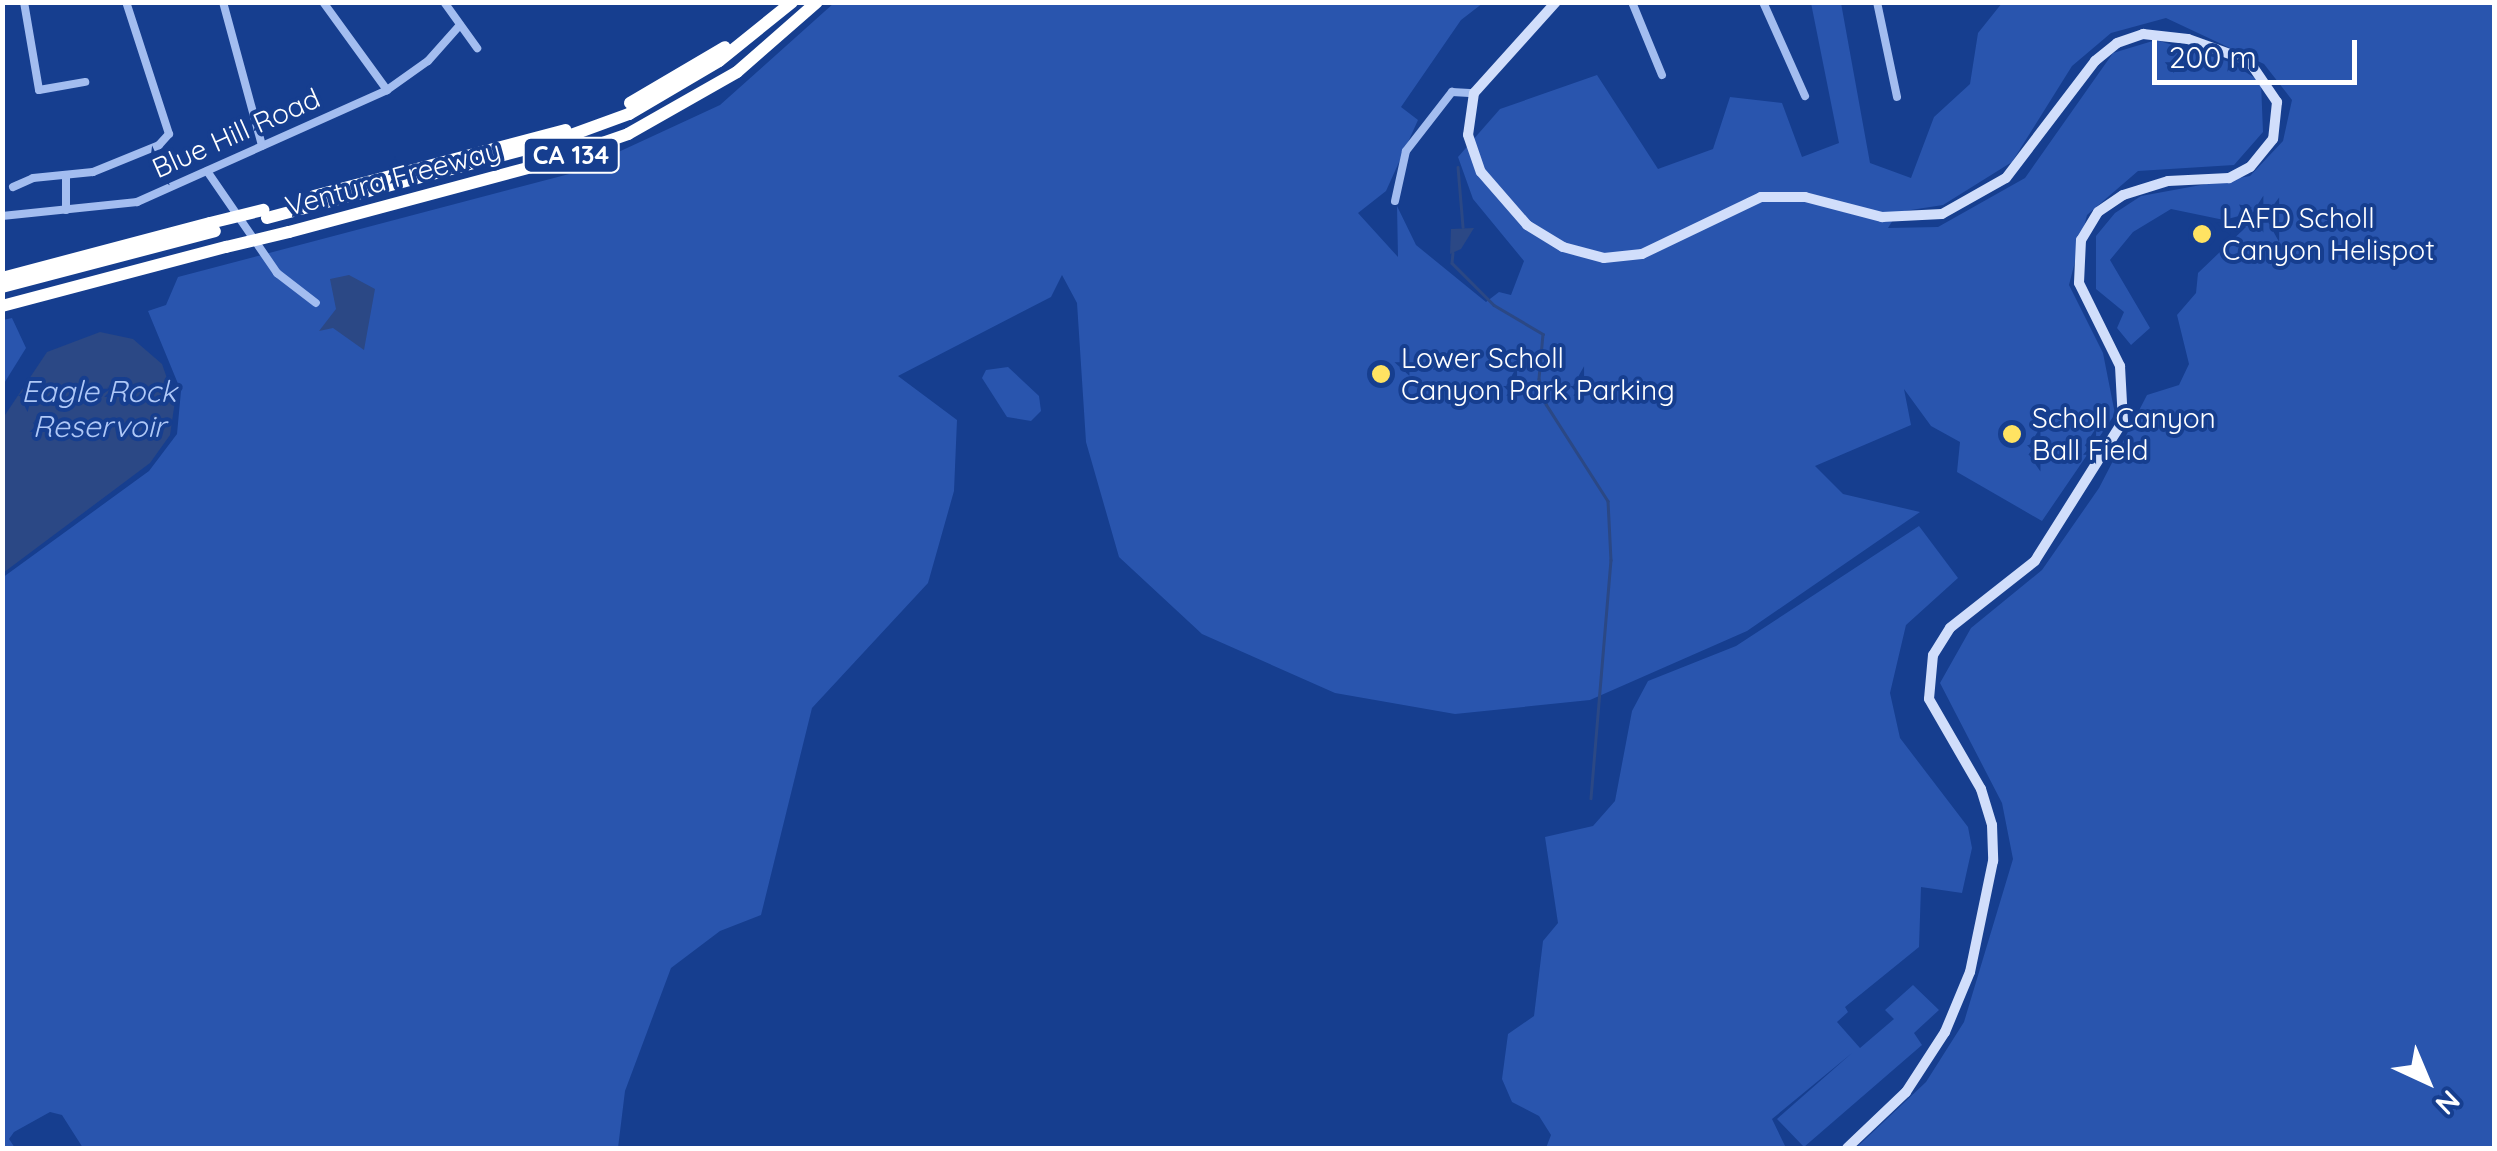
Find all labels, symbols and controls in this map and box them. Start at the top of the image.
scale bar [2157,20,2362,82]
text: 200 m [2169,38,2257,76]
street label: Blue Hill Road [147,81,325,185]
street label: Ventura Freeway [281,133,505,223]
road number: CA 134 [521,135,621,175]
place label: LAFD Scholl Canyon Helispot [2222,201,2435,267]
marker: LAFD Scholl Canyon Helispot [2191,223,2213,245]
place label: Lower Scholl Canyon Park Parking [1401,341,1675,407]
marker: Lower Scholl Canyon Park Parking [1370,363,1392,385]
water label: Eagle Rock Reservoir [21,373,177,444]
place label: Scholl Canyon Ball Field [2032,401,2216,467]
marker: Scholl Canyon Ball Field [2001,423,2023,445]
north arrow [2377,1031,2477,1131]
text: N [2429,1083,2468,1123]

